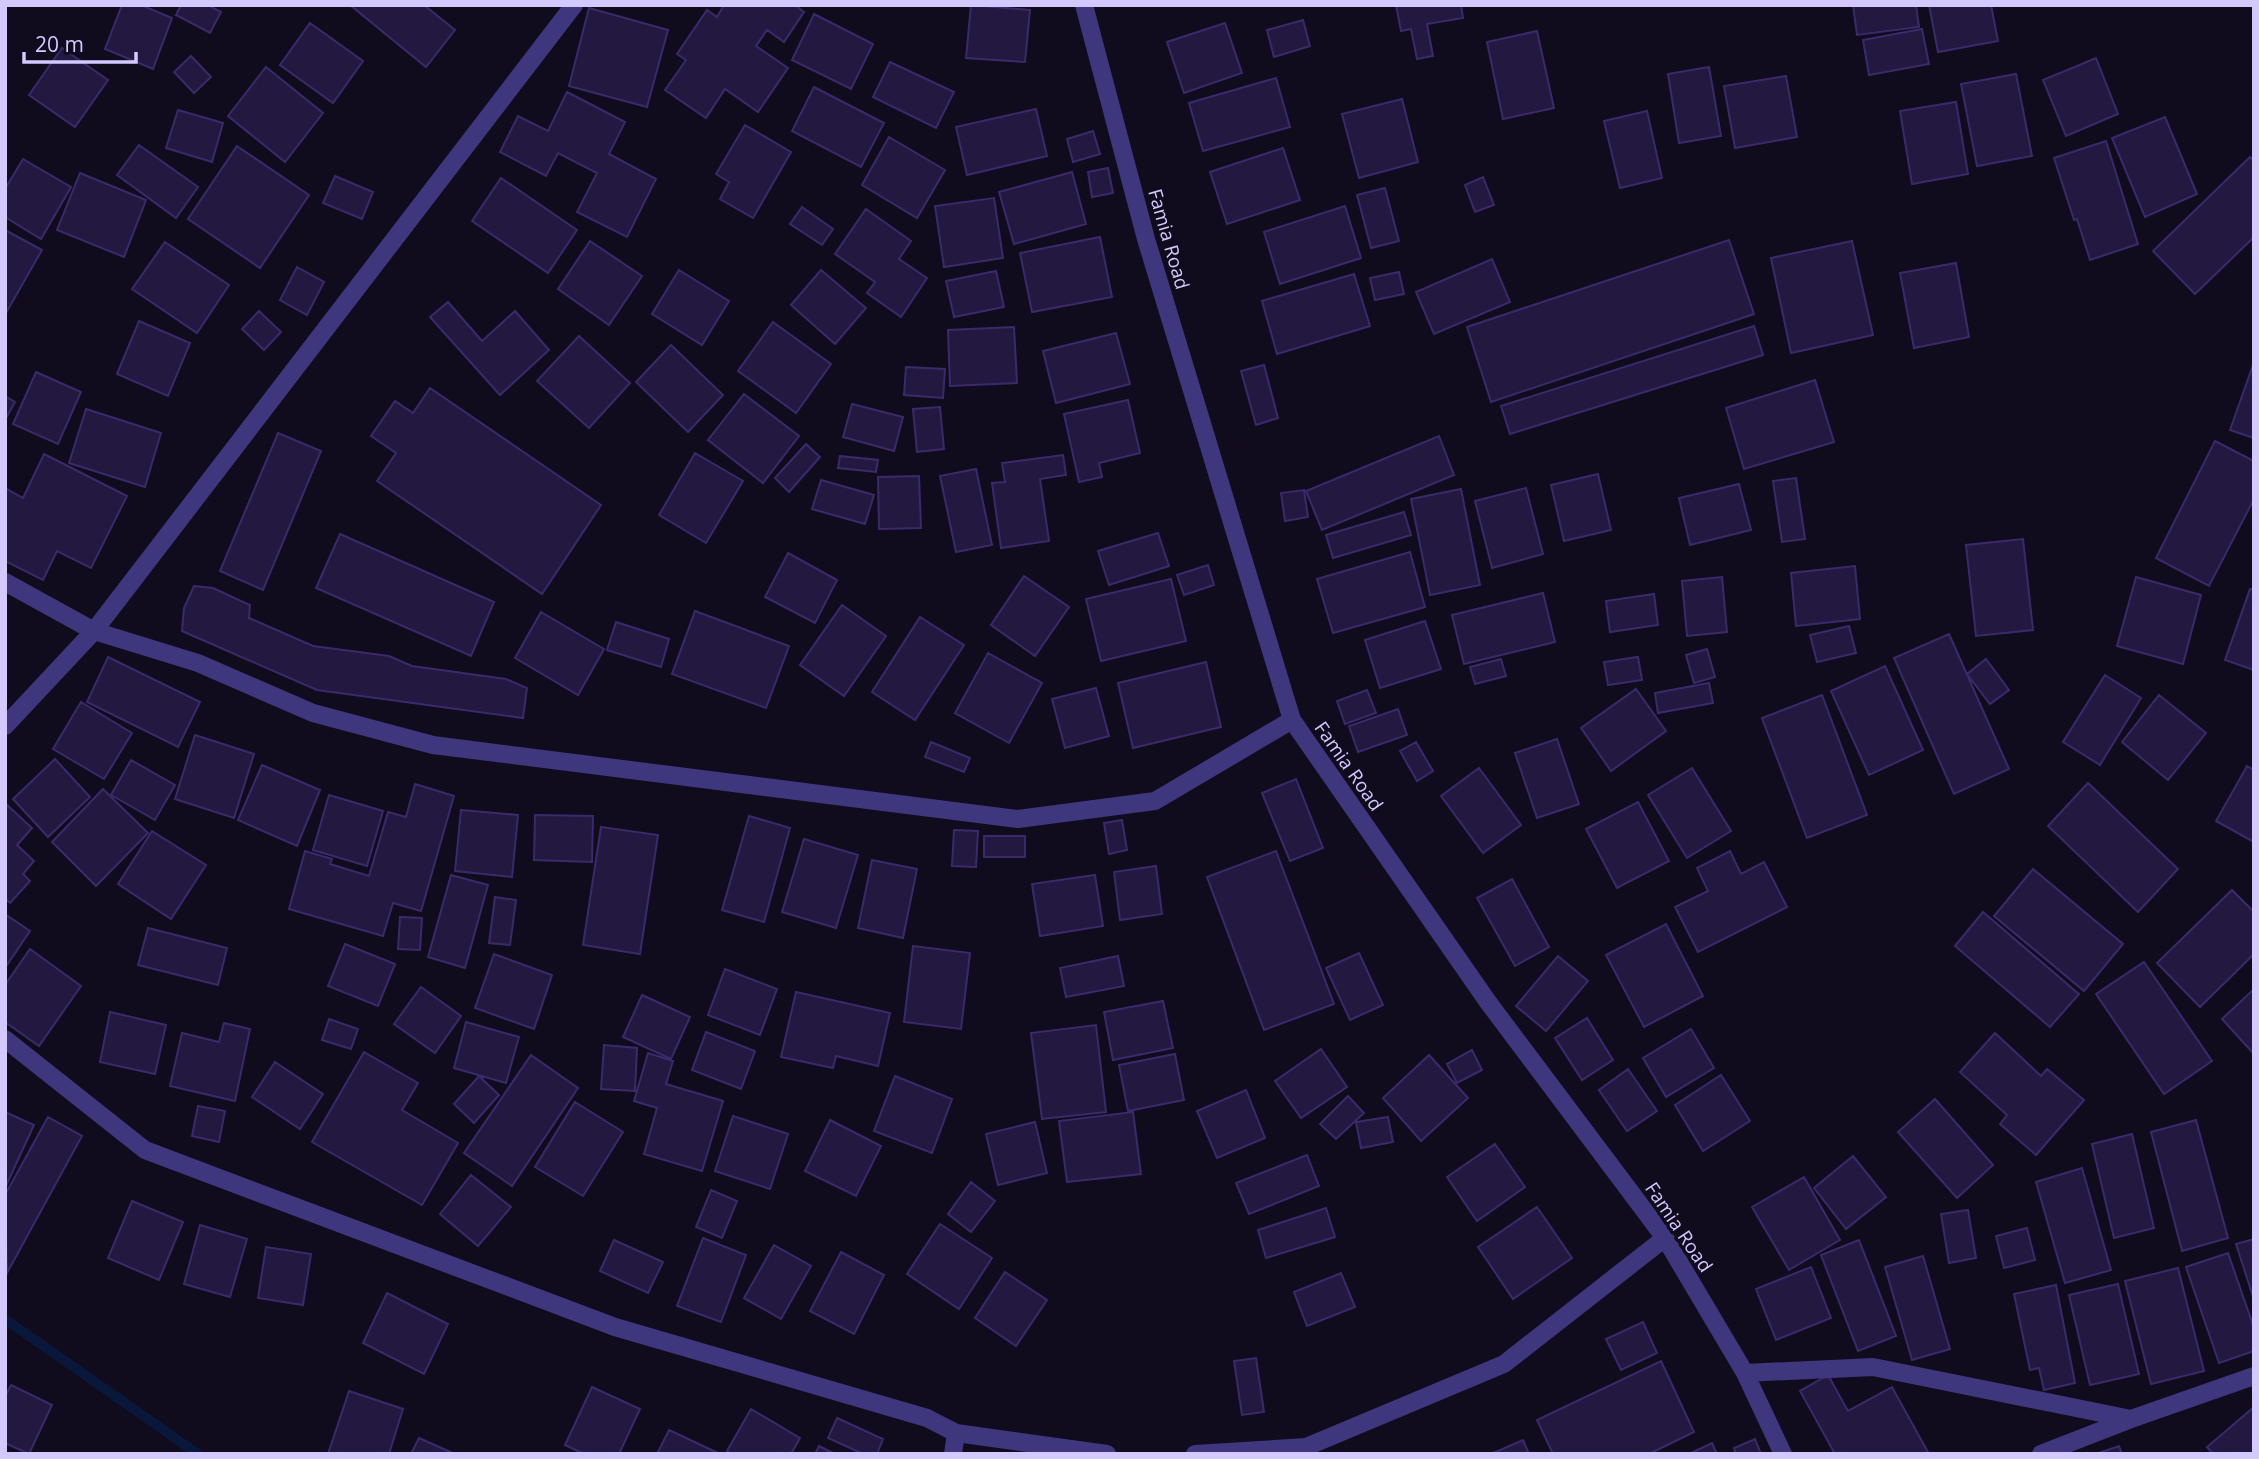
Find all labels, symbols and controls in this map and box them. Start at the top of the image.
scale bar [24,21,136,65]
text: 20 m [35,30,84,58]
street label: Famia Road [1142,186,1196,292]
street label: Famia Road [1309,716,1389,816]
street label: Famia Road [1639,1177,1719,1277]

